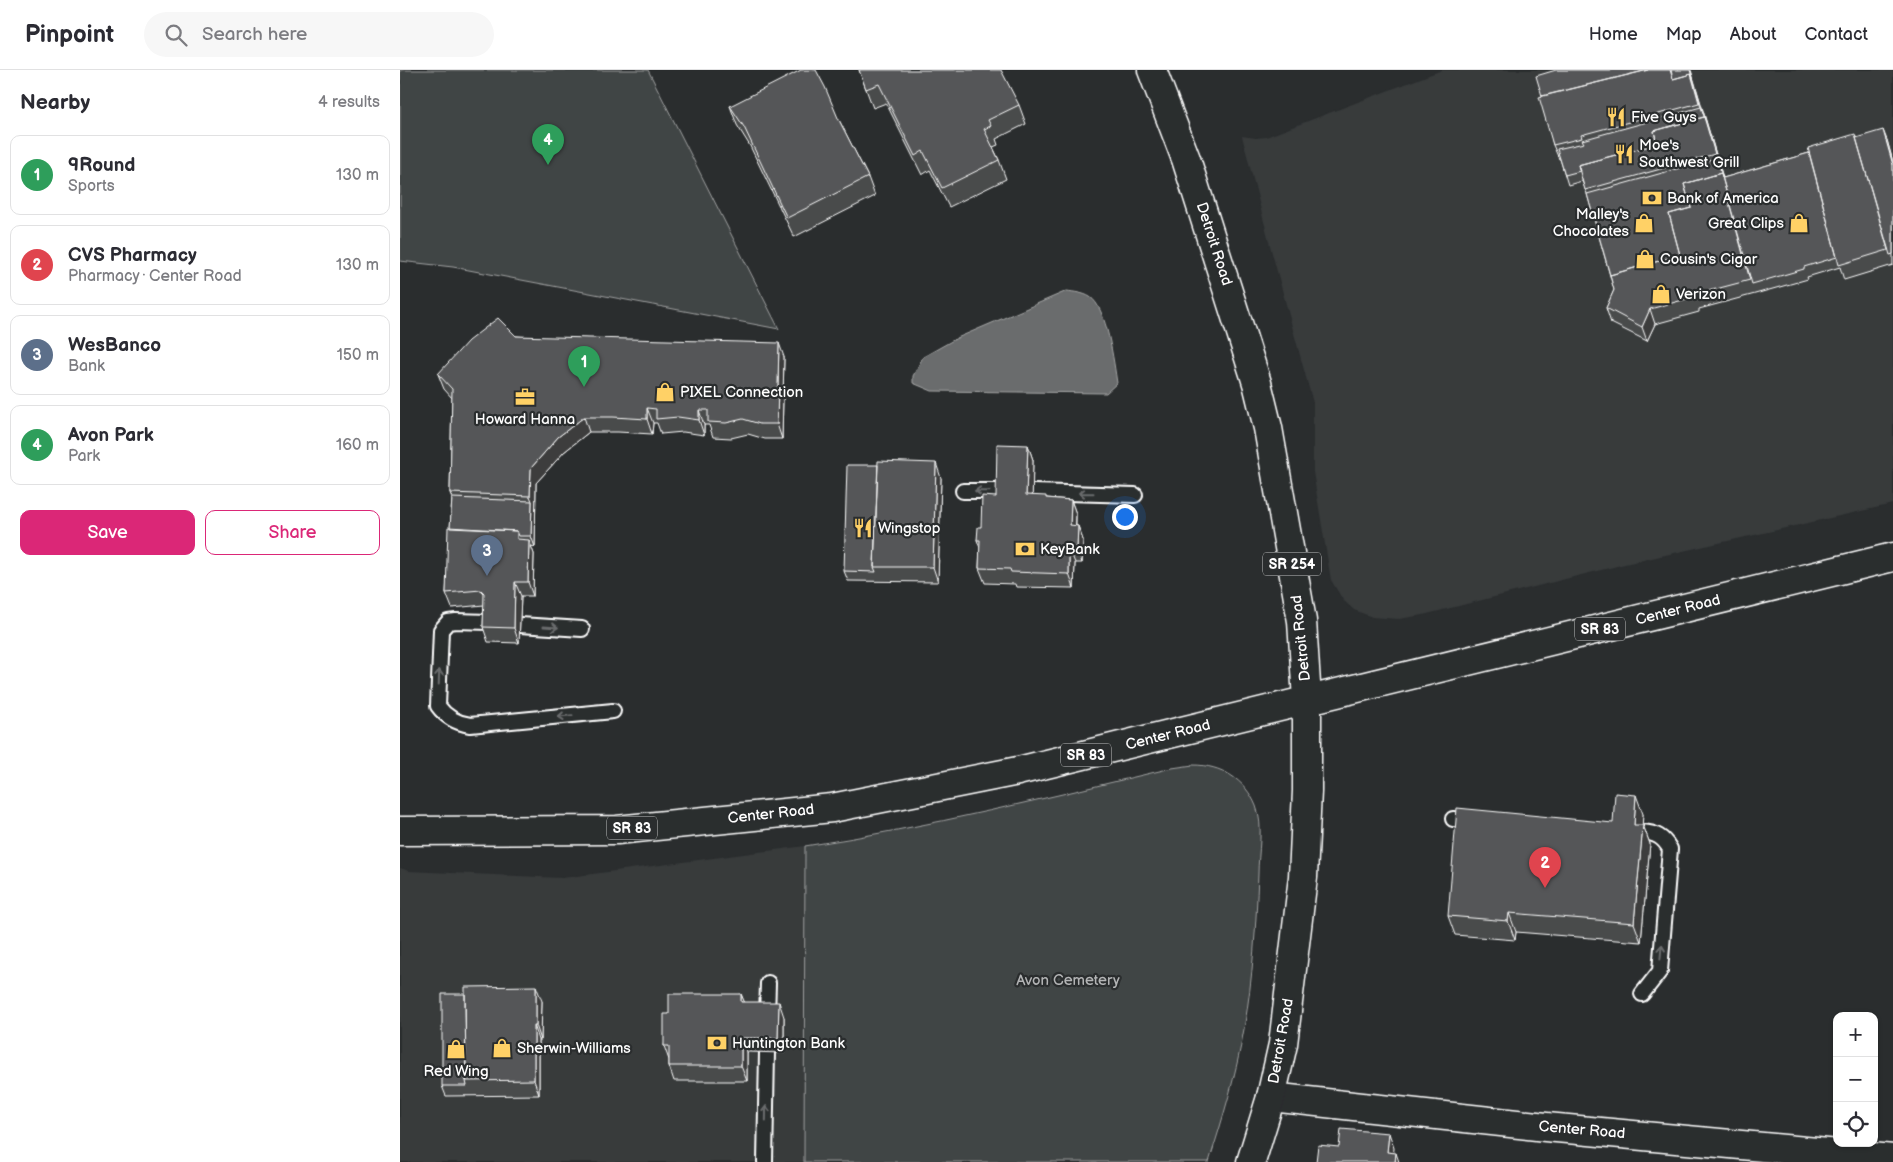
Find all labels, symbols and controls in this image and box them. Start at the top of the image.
search box [144,12,494,57]
text: Pinpoint [25,20,114,49]
icon: search [162,21,190,49]
text: Search here [202,23,307,46]
text: Home [1589,24,1638,45]
text: Map [1666,24,1702,45]
text: About [1730,24,1777,45]
text: Contact [1805,24,1868,45]
text: Nearby [20,90,90,115]
text: 4 results [318,93,380,112]
restaurant icon: Five Guys [1605,106,1627,128]
place label: Five Guys [1631,108,1697,127]
pin: 4 [532,124,564,165]
place label: Moe's Southwest Grill [1639,136,1739,172]
restaurant icon: Moe's Southwest Grill [1613,143,1635,165]
text: 9Round [68,154,135,177]
text: 1 [34,166,40,185]
text: 130 m [336,166,379,185]
text: Sports [68,177,115,196]
bank icon: Bank of America [1641,187,1663,209]
place label: Bank of America [1667,189,1779,208]
street label: Detroit Road [1192,200,1236,288]
place label: Malley's Chocolates [1553,205,1630,241]
shop icon: Malley's Chocolates [1633,212,1655,234]
shop icon: Great Clips [1788,212,1810,234]
place label: Great Clips [1708,214,1785,233]
text: CVS Pharmacy [68,244,197,267]
shop icon: Cousin's Cigar [1634,248,1656,270]
place label: Cousin's Cigar [1660,250,1758,269]
text: 2 [32,256,42,275]
text: 130 m [336,256,379,275]
text: Pharmacy · Center Road [68,267,242,286]
shop icon: Verizon [1650,283,1672,305]
place label: Verizon [1676,285,1726,304]
text: WesBanco [68,334,161,357]
text: 3 [32,346,42,365]
text: 150 m [337,346,379,365]
pin: 1 [568,346,600,387]
text: Bank [68,357,105,376]
shop icon: PIXEL Connection [654,381,676,403]
place label: PIXEL Connection [680,383,803,402]
office icon: Howard Hanna [514,386,536,408]
place label: Howard Hanna [475,410,575,429]
text: Avon Park [68,424,154,447]
text: 4 [32,436,42,455]
text: 160 m [336,436,379,455]
text: Park [68,447,100,466]
one-way arrow [974,486,990,496]
one-way arrow [1079,489,1095,498]
your location [1112,504,1138,530]
button: Save [20,510,195,555]
button: Share [205,510,380,555]
restaurant icon: Wingstop [852,517,874,539]
place label: Wingstop [878,519,941,538]
pin: 3 [471,535,503,576]
bank icon: KeyBank [1014,538,1036,560]
place label: KeyBank [1040,540,1100,559]
road number: SR 254 [1263,552,1321,576]
street label: Center Road [1634,590,1722,630]
street label: Detroit Road [1287,594,1315,682]
road number: SR 83 [1575,618,1625,640]
one-way arrow [543,622,559,631]
one-way arrow [434,669,444,686]
one-way arrow [557,711,573,721]
street label: Center Road [1124,715,1212,755]
road number: SR 83 [1061,744,1111,766]
street label: Center Road [727,800,815,828]
road number: SR 83 [607,816,657,840]
pin: 2 [1529,847,1561,888]
one-way arrow [1657,944,1666,960]
park label: Avon Cemetery [1016,971,1120,990]
street label: Detroit Road [1264,997,1298,1085]
map controls [1833,1012,1878,1147]
button: + [1833,1012,1878,1057]
bank icon: Huntington Bank [706,1032,728,1054]
place label: Huntington Bank [732,1034,845,1053]
shop icon: Sherwin-Williams [491,1037,513,1059]
shop icon: Red Wing [445,1038,467,1060]
place label: Sherwin-Williams [517,1039,631,1058]
button: − [1833,1057,1878,1102]
place label: Red Wing [423,1062,489,1081]
button: locate [1833,1102,1878,1147]
one-way arrow [761,1106,771,1122]
street label: Center Road [1538,1117,1626,1143]

